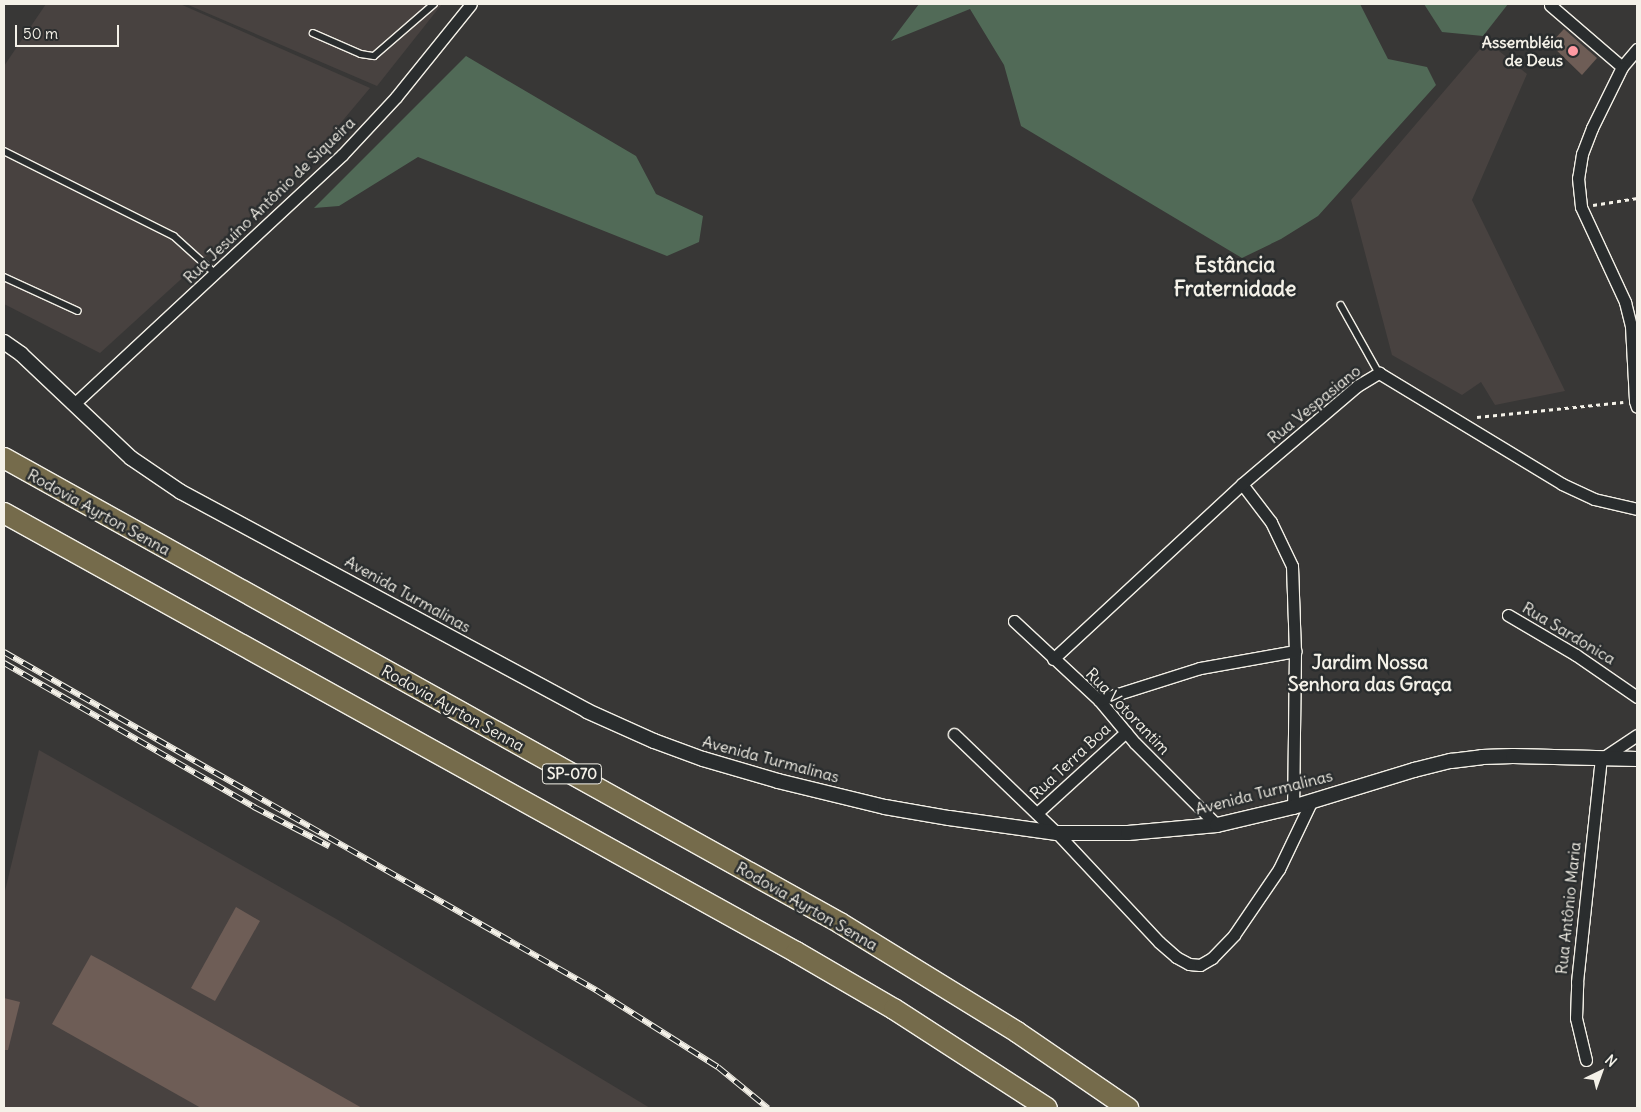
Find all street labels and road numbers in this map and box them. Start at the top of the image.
street label: Rua Jesuíno Antônio de Siqueira [179,113,359,287]
street label: Rua Vespasiano [1264,361,1364,447]
street label: Rodovia Ayrton Senna [24,465,174,559]
street label: Avenida Turmalinas [342,551,474,637]
street label: Rua Sardonica [1519,598,1619,668]
street label: Rodovia Ayrton Senna [378,661,528,755]
street label: Rua Votorantim [1082,664,1174,758]
street label: Rua Terra Boa [1026,719,1114,803]
street label: Avenida Turmalinas [700,731,842,787]
road number: SP-070 [541,762,603,786]
street label: Avenida Turmalinas [1193,766,1335,818]
street label: Rua Antônio Maria [1552,841,1584,975]
street label: Rodovia Ayrton Senna [733,858,881,954]

